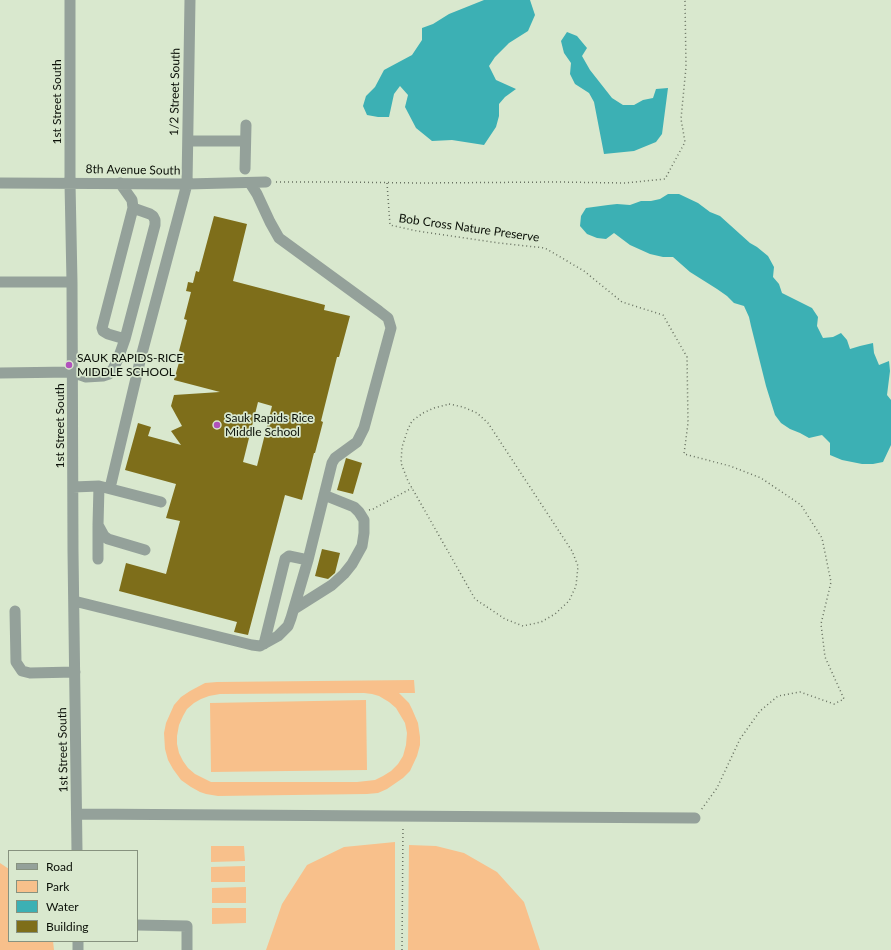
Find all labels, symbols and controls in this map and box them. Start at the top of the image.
street label: 1/2 Street South [167,48,183,136]
street label: 1st Street South [50,59,64,145]
street label: 8th Avenue South [85,162,181,178]
street label: Bob Cross Nature Preserve [398,211,540,245]
place label: SAUK RAPIDS-RICE MIDDLE SCHOOL [77,351,183,379]
marker: SAUK RAPIDS-RICE MIDDLE SCHOOL [64,360,74,370]
street label: 1st Street South [53,383,67,469]
place label: Sauk Rapids Rice Middle School [225,411,314,439]
marker: Sauk Rapids Rice Middle School [212,420,222,430]
street label: 1st Street South [55,707,71,793]
legend [8,850,138,942]
text: Road [46,859,73,874]
text: Park [46,879,69,894]
text: Water [46,899,79,914]
text: Building [46,919,89,934]

